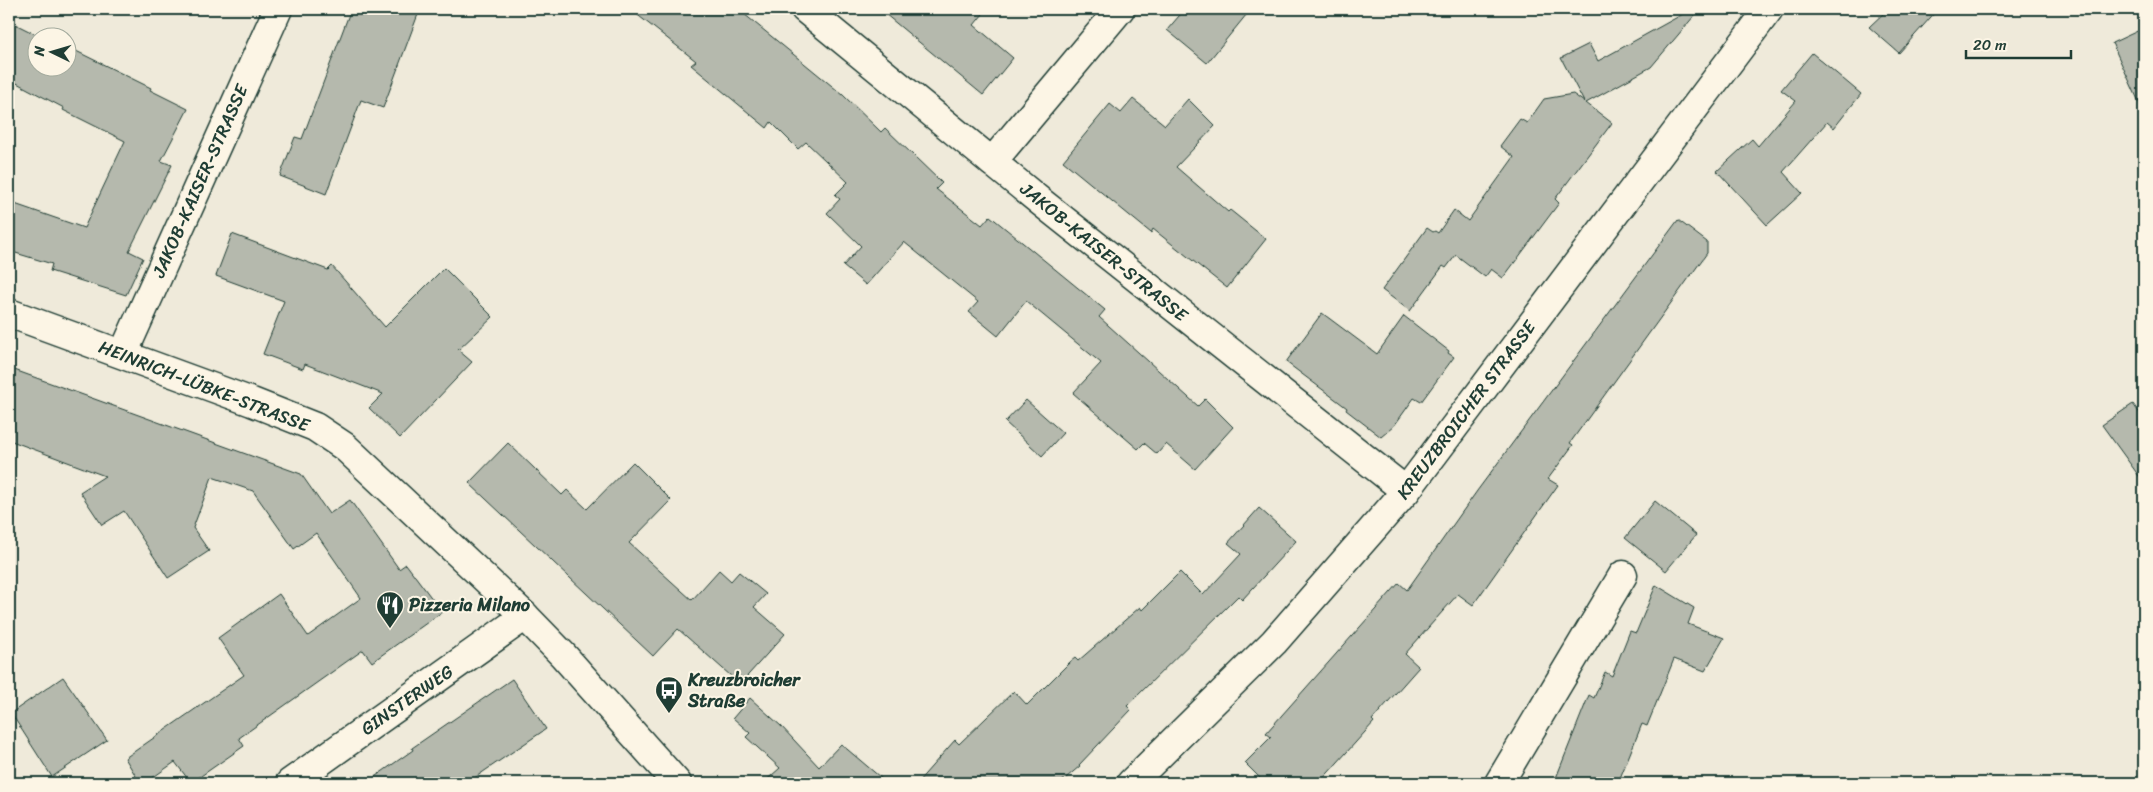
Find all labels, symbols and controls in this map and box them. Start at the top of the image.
north arrow [28,28,78,78]
scale bar [1966,28,2070,60]
text: 20 m [1973,32,2007,58]
text: N [27,45,52,58]
street label: JAKOB-KAISER-STRASSE [143,78,257,284]
street label: JAKOB-KAISER-STRASSE [1012,173,1196,331]
street label: KREUZBROICHER STRASSE [1388,313,1545,506]
street label: HEINRICH-LÜBKE-STRASSE [94,331,315,441]
place label: Pizzeria Milano [409,589,531,621]
restaurant icon: Pizzeria Milano [375,590,405,629]
street label: GINSTERWEG [354,656,461,744]
place label: Kreuzbroicher Straße [687,664,801,717]
bus stop icon: Kreuzbroicher Straße [654,675,684,714]

